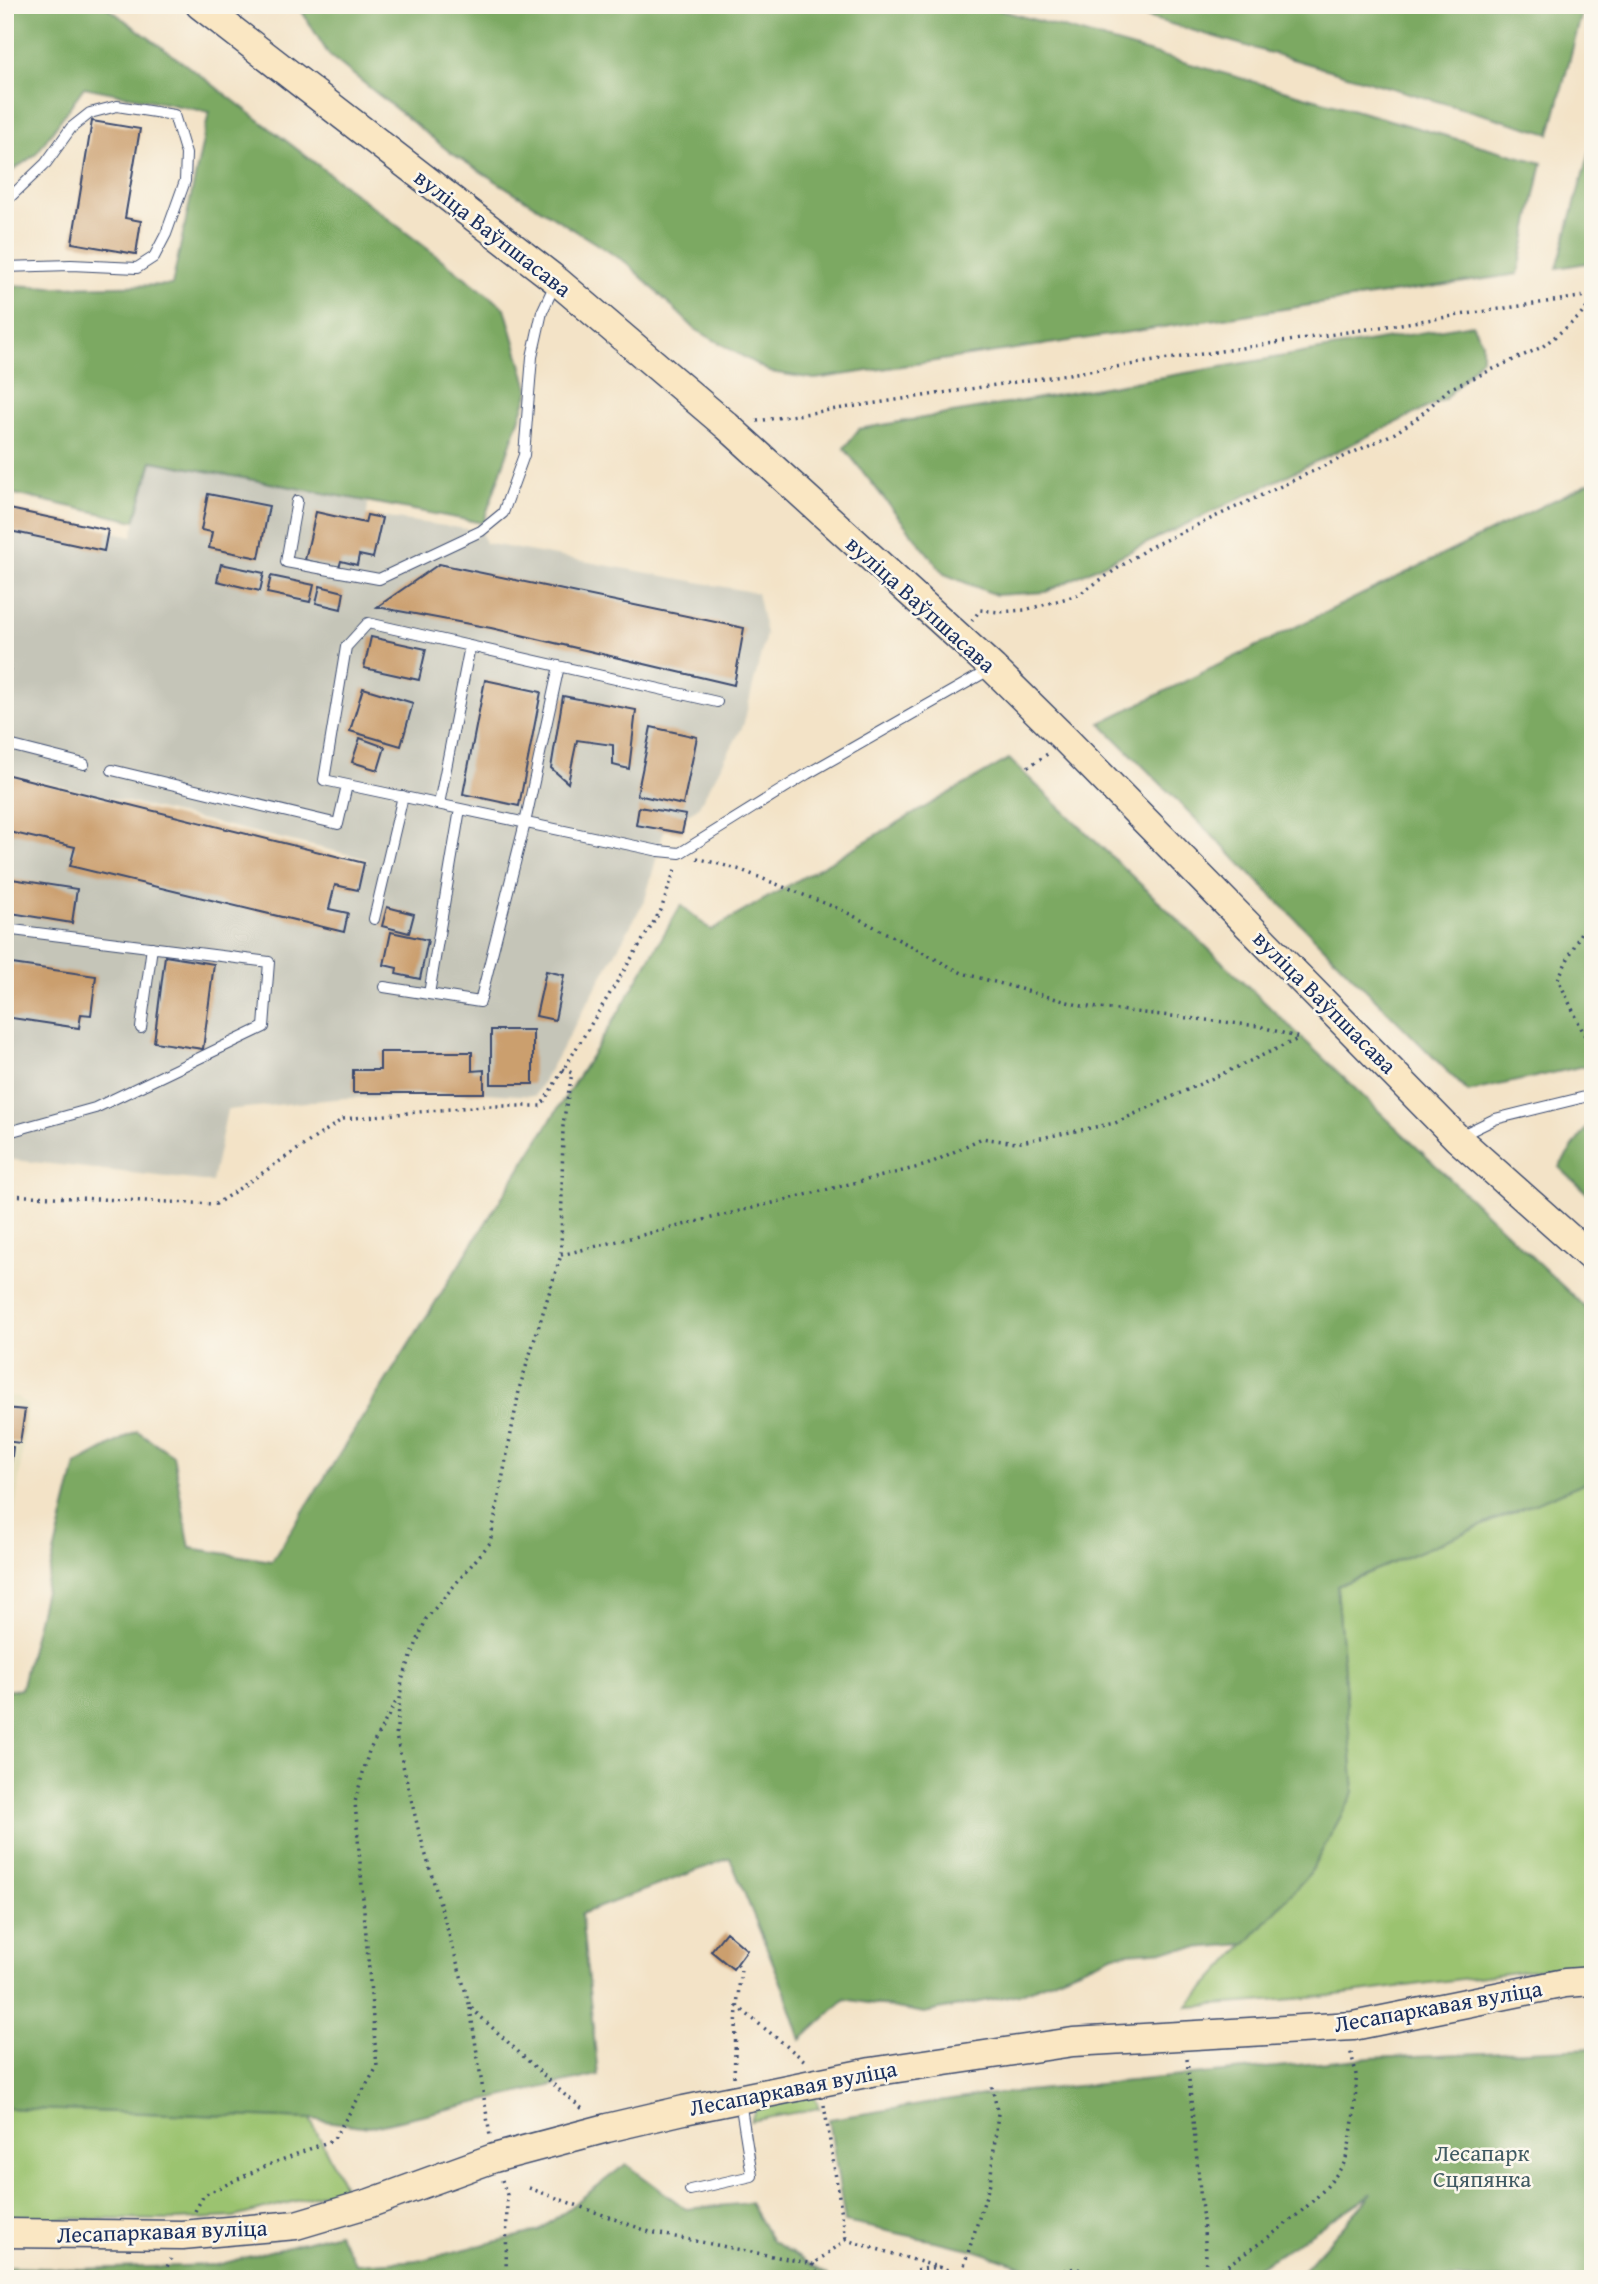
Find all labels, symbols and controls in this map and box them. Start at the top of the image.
street label: вуліца Ваўпшасава [408,161,579,305]
street label: вуліца Ваўпшасава [839,527,1004,680]
street label: вуліца Ваўпшасава [1246,922,1405,1081]
street label: Лесапаркавая вуліца [1331,1971,1545,2040]
street label: Лесапаркавая вуліца [686,2051,900,2124]
park label: Лесапарк Сцяпянка [1433,2136,1531,2195]
street label: Лесапаркавая вуліца [56,2210,268,2251]

